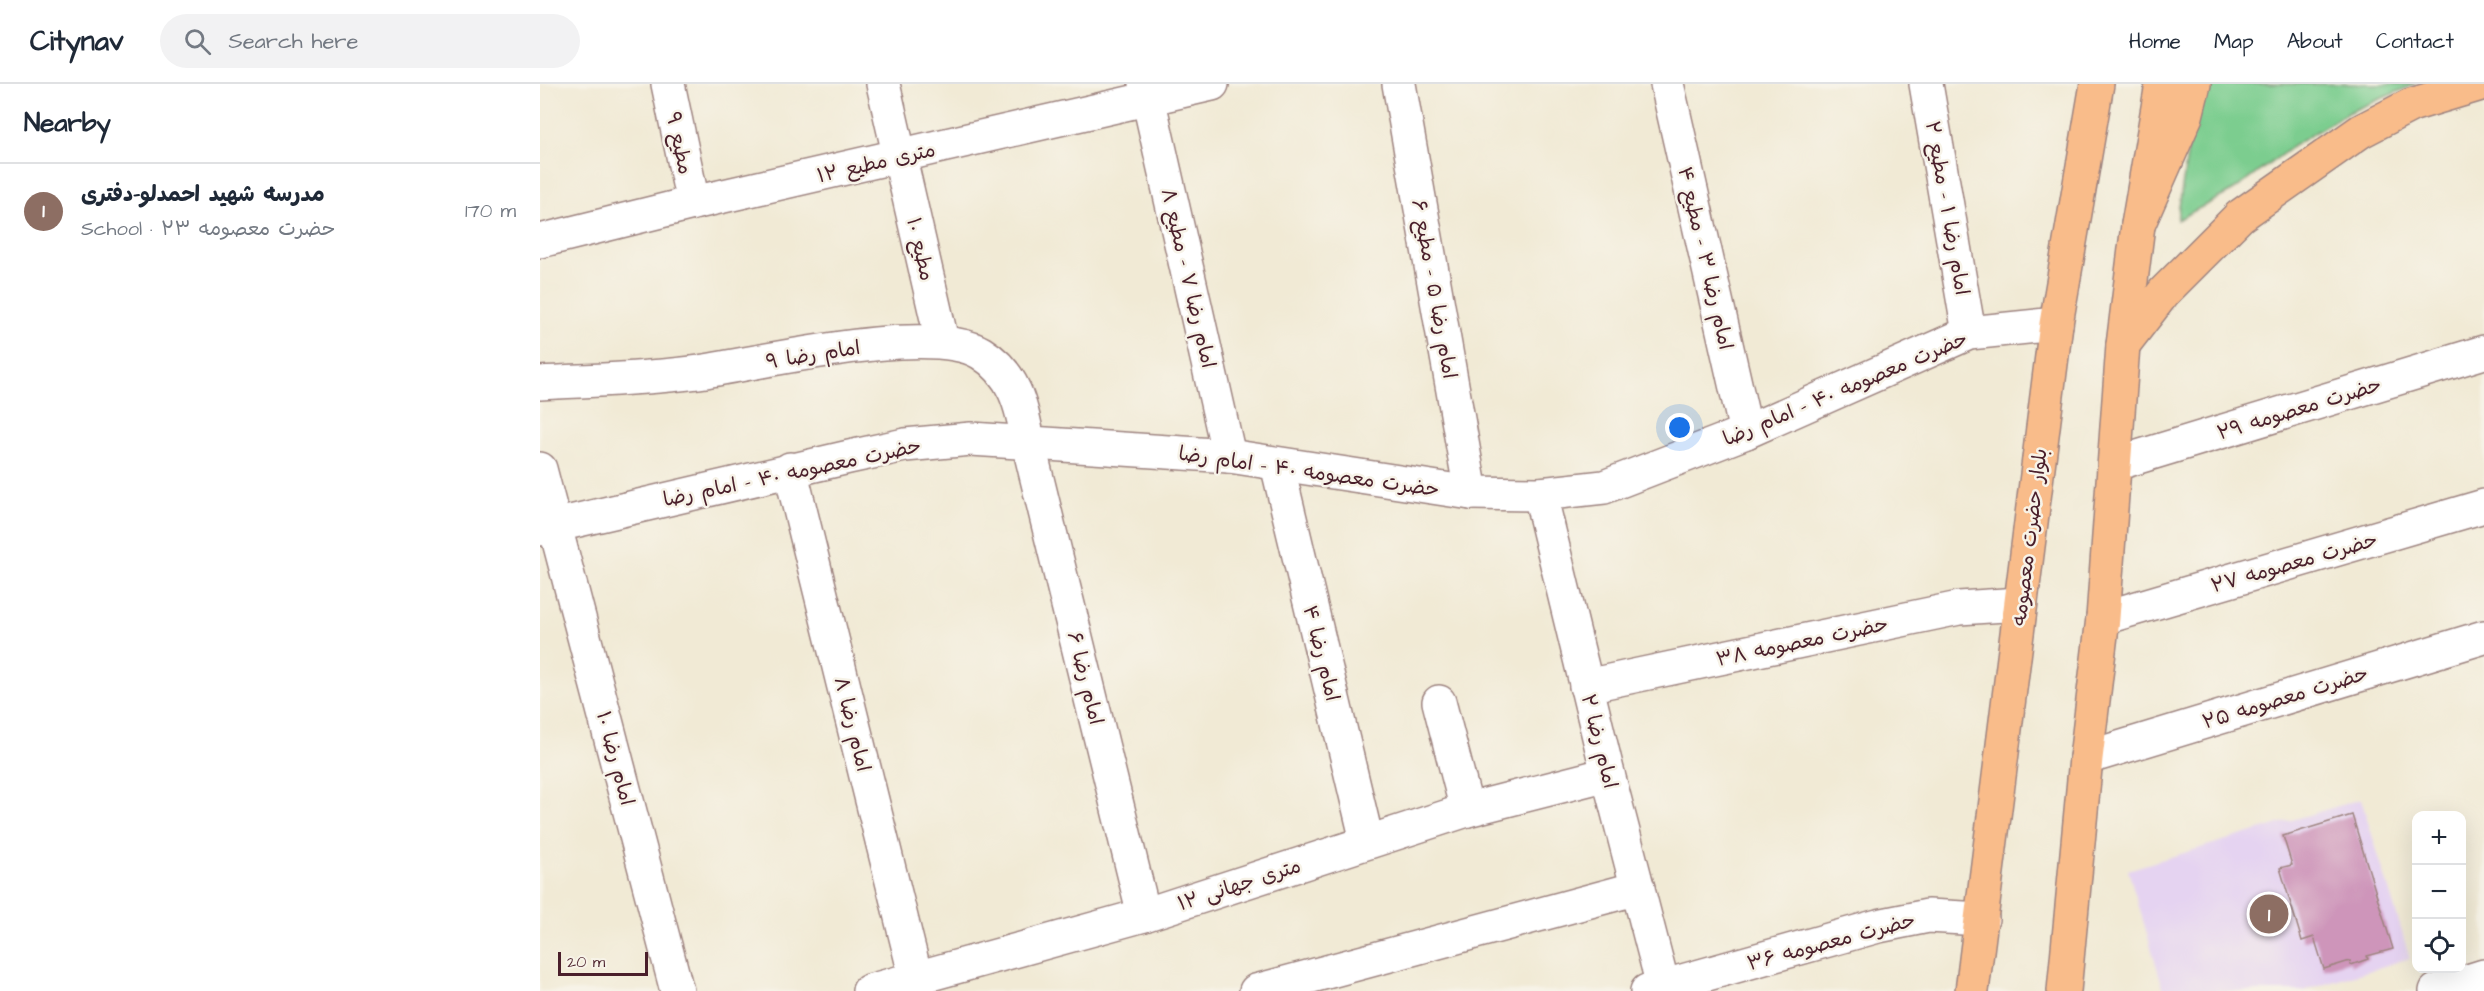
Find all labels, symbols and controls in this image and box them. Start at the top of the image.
search box [160,14,580,68]
text: Citynav [30,22,124,61]
icon: search [181,25,214,58]
text: Search here [229,26,358,57]
text: Home [2129,27,2181,56]
text: Map [2214,27,2254,56]
text: About [2287,27,2343,56]
text: Contact [2376,27,2454,56]
text: Nearby [24,105,111,141]
street label: مطیع ۹ [659,109,699,177]
street label: امام رضا ۱ - مطیع ۲ [1918,119,1976,298]
street label: ۱۲ متری مطیع [814,136,938,190]
street label: امام رضا ۳ - مطیع ۴ [1670,164,1740,353]
text: مدرسه شهید احمدلو-دفتری [81,179,325,210]
street label: امام رضا ۷ - مطیع ۸ [1154,186,1222,371]
text: 1 [42,197,45,225]
text: 170 m [465,197,516,225]
street label: امام رضا ۵ - مطیع ۶ [1404,197,1464,381]
text: School · حضرت معصومه ۲۳ [81,215,335,243]
street label: مطیع ۱۰ [899,215,941,284]
street label: حضرت معصومه ۴۰ - امام رضا [1719,325,1972,453]
street label: امام رضا ۹ [764,334,862,376]
street label: حضرت معصومه ۲۹ [2214,371,2385,447]
your location [1665,413,1694,442]
street label: حضرت معصومه ۴۰ - امام رضا [661,432,924,514]
street label: حضرت معصومه ۴۰ - امام رضا [1177,440,1441,504]
street label: بلوار حضرت معصومه [2005,447,2055,627]
street label: حضرت معصومه ۲۷ [2208,526,2381,600]
street label: امام رضا ۴ [1296,602,1346,704]
street label: حضرت معصومه ۳۸ [1714,610,1891,674]
street label: امام رضا ۶ [1060,629,1110,728]
street label: حضرت معصومه ۲۵ [2199,659,2372,736]
street label: امام رضا ۸ [827,674,877,775]
street label: امام رضا ۲ [1574,691,1624,791]
street label: امام رضا ۱۰ [589,708,641,809]
map controls [2412,811,2466,973]
button: + [2412,811,2466,865]
street label: ۱۲ متری جهانی [1174,852,1305,918]
button: − [2412,865,2466,919]
pin: 1 [2250,892,2288,936]
street label: حضرت معصومه ۳۶ [1744,906,1918,978]
button: locate [2412,919,2466,973]
scale bar [558,949,648,976]
text: 20 m [567,951,605,973]

